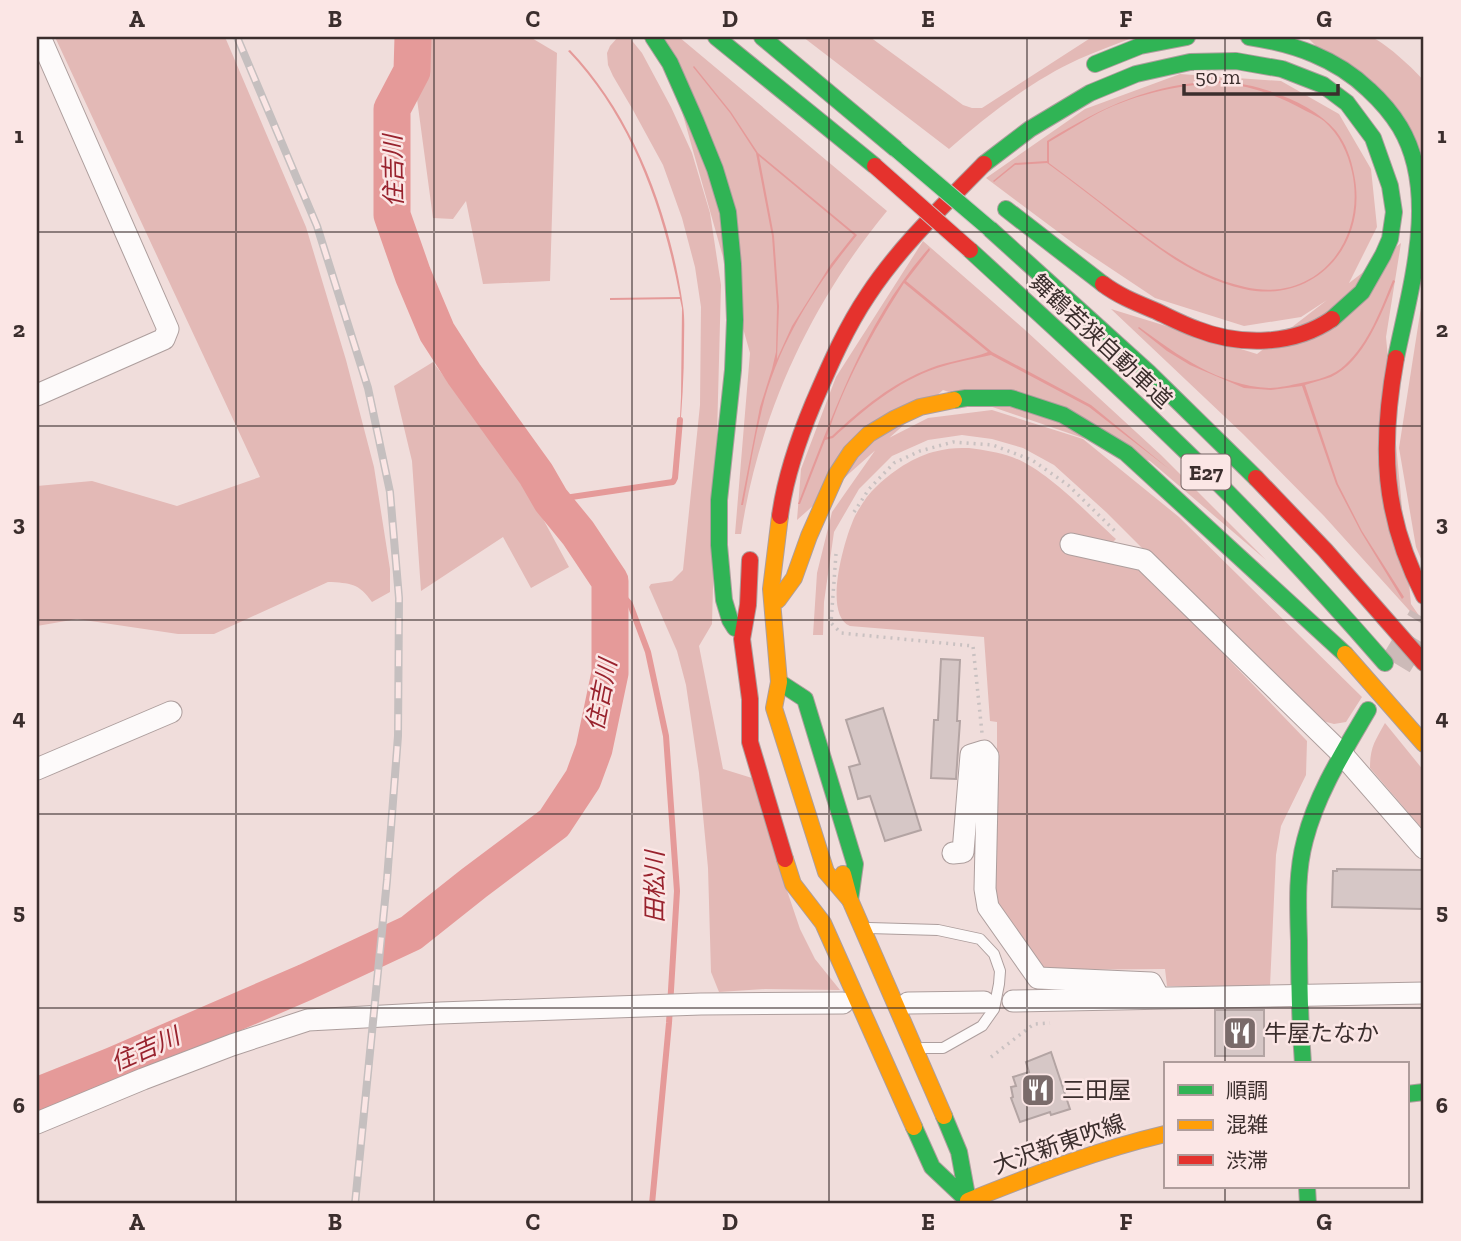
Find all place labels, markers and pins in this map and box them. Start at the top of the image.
restaurant icon: 牛屋たなか [1221,1014,1259,1052]
place label: 牛屋たなか [1264,1019,1379,1047]
restaurant icon: 三田屋 [1019,1071,1057,1109]
place label: 三田屋 [1062,1076,1131,1104]

